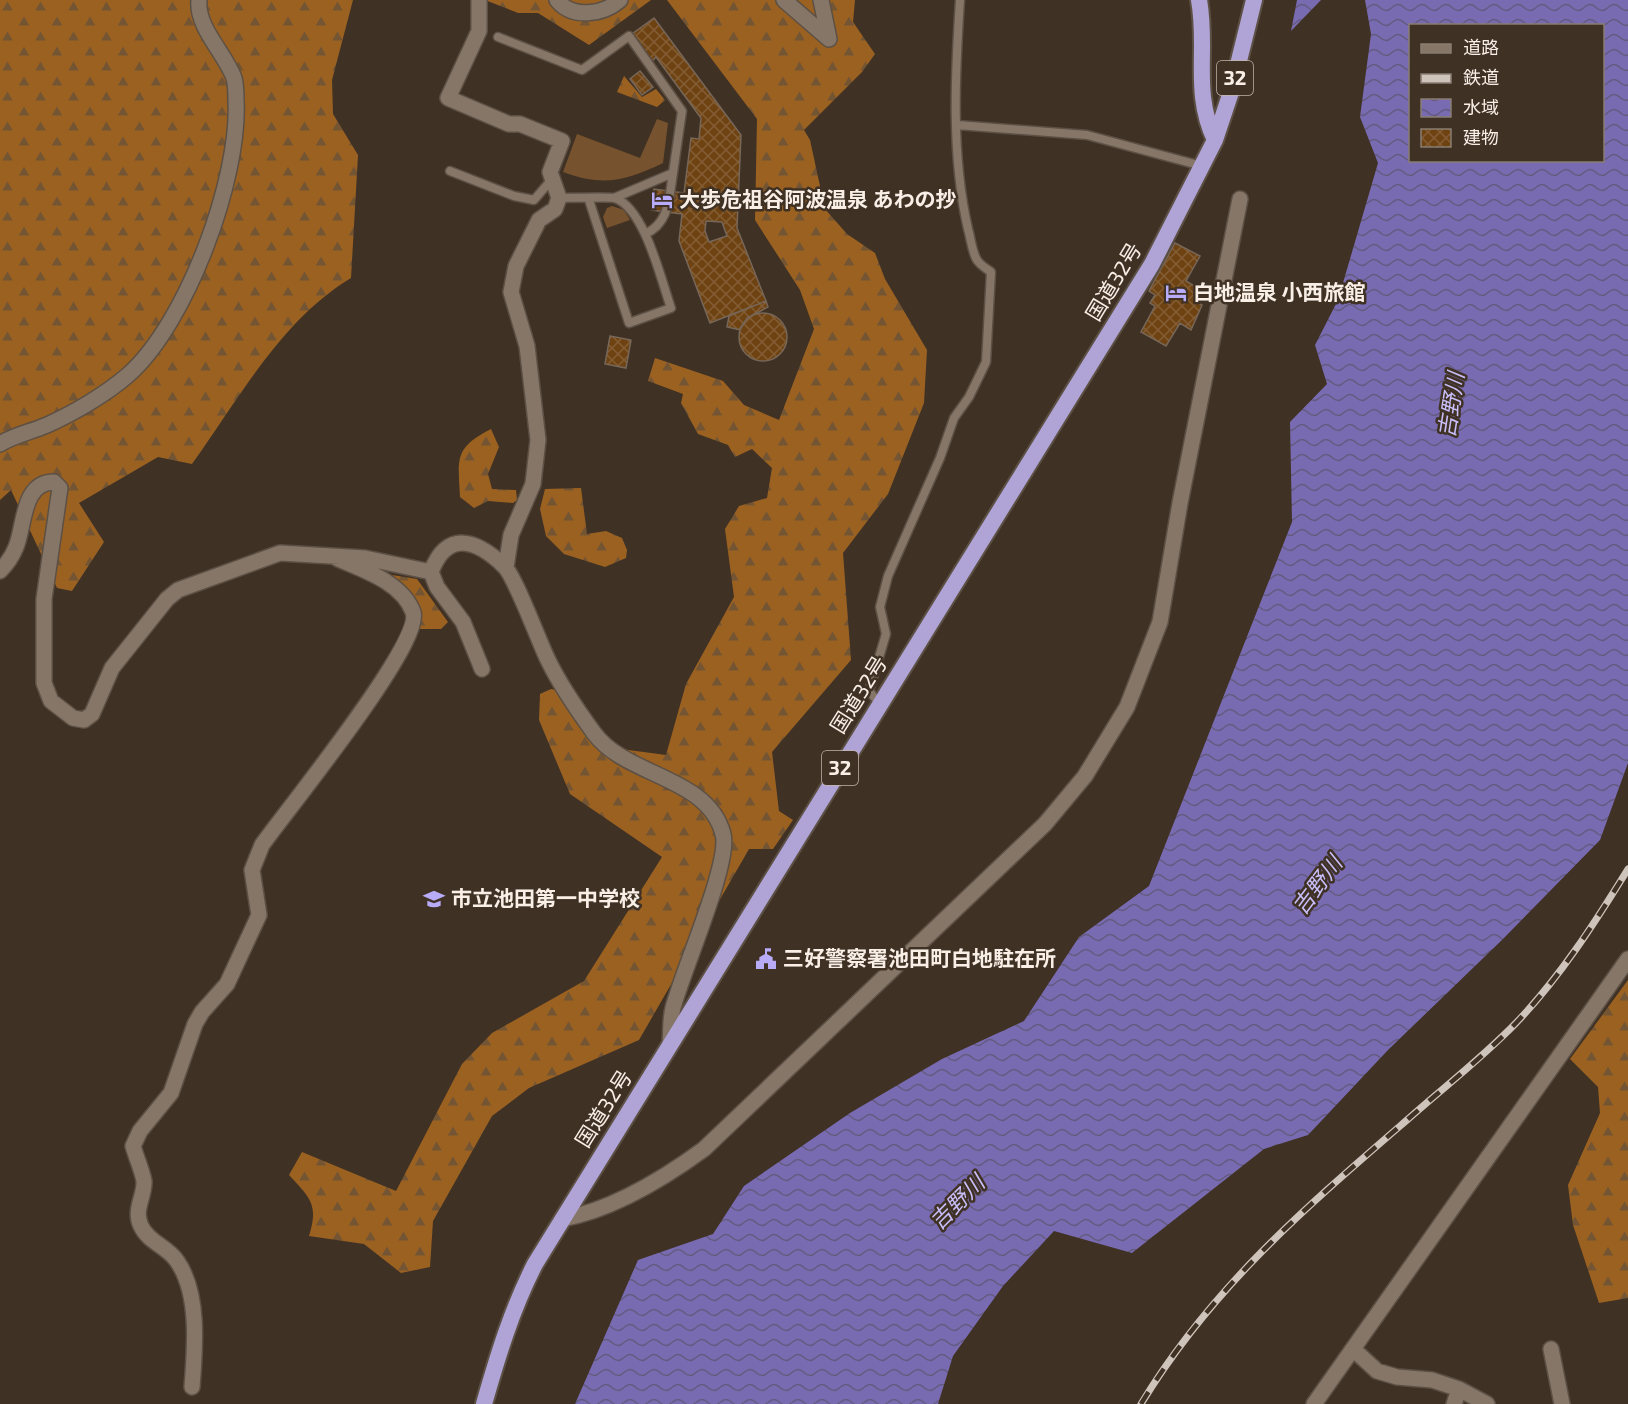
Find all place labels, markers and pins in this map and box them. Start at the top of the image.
place label: 大歩危祖谷阿波温泉 あわの抄 [679,186,957,211]
hotel icon: 大歩危祖谷阿波温泉 あわの抄 [650,188,674,212]
place label: 白地温泉 小西旅館 [1193,279,1366,304]
hotel icon: 白地温泉 小西旅館 [1164,281,1188,305]
place label: 市立池田第一中学校 [451,885,640,910]
school or university icon: 市立池田第一中学校 [422,887,446,911]
place label: 三好警察署池田町白地駐在所 [783,945,1056,970]
public building icon: 三好警察署池田町白地駐在所 [754,947,778,971]

